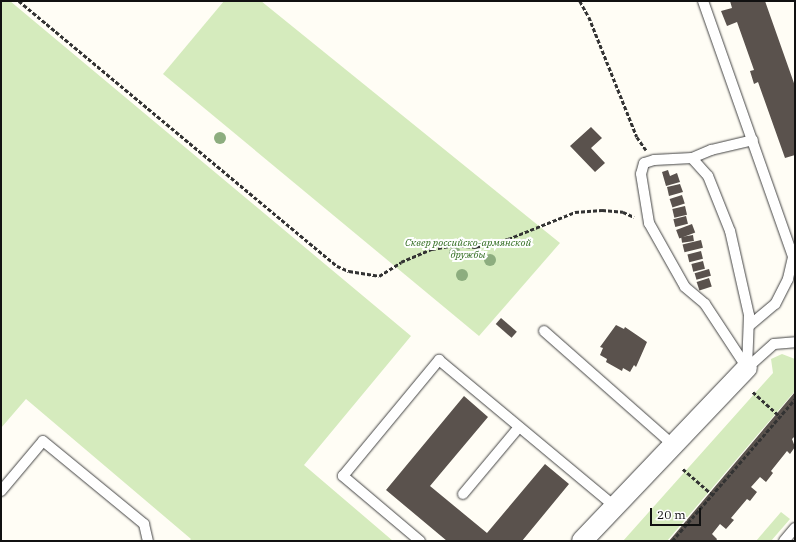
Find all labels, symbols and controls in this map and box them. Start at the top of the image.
park label: Сквер российско-армянской дружбы [405,236,531,260]
scale bar [652,500,703,526]
text: 20 m [657,507,686,522]

